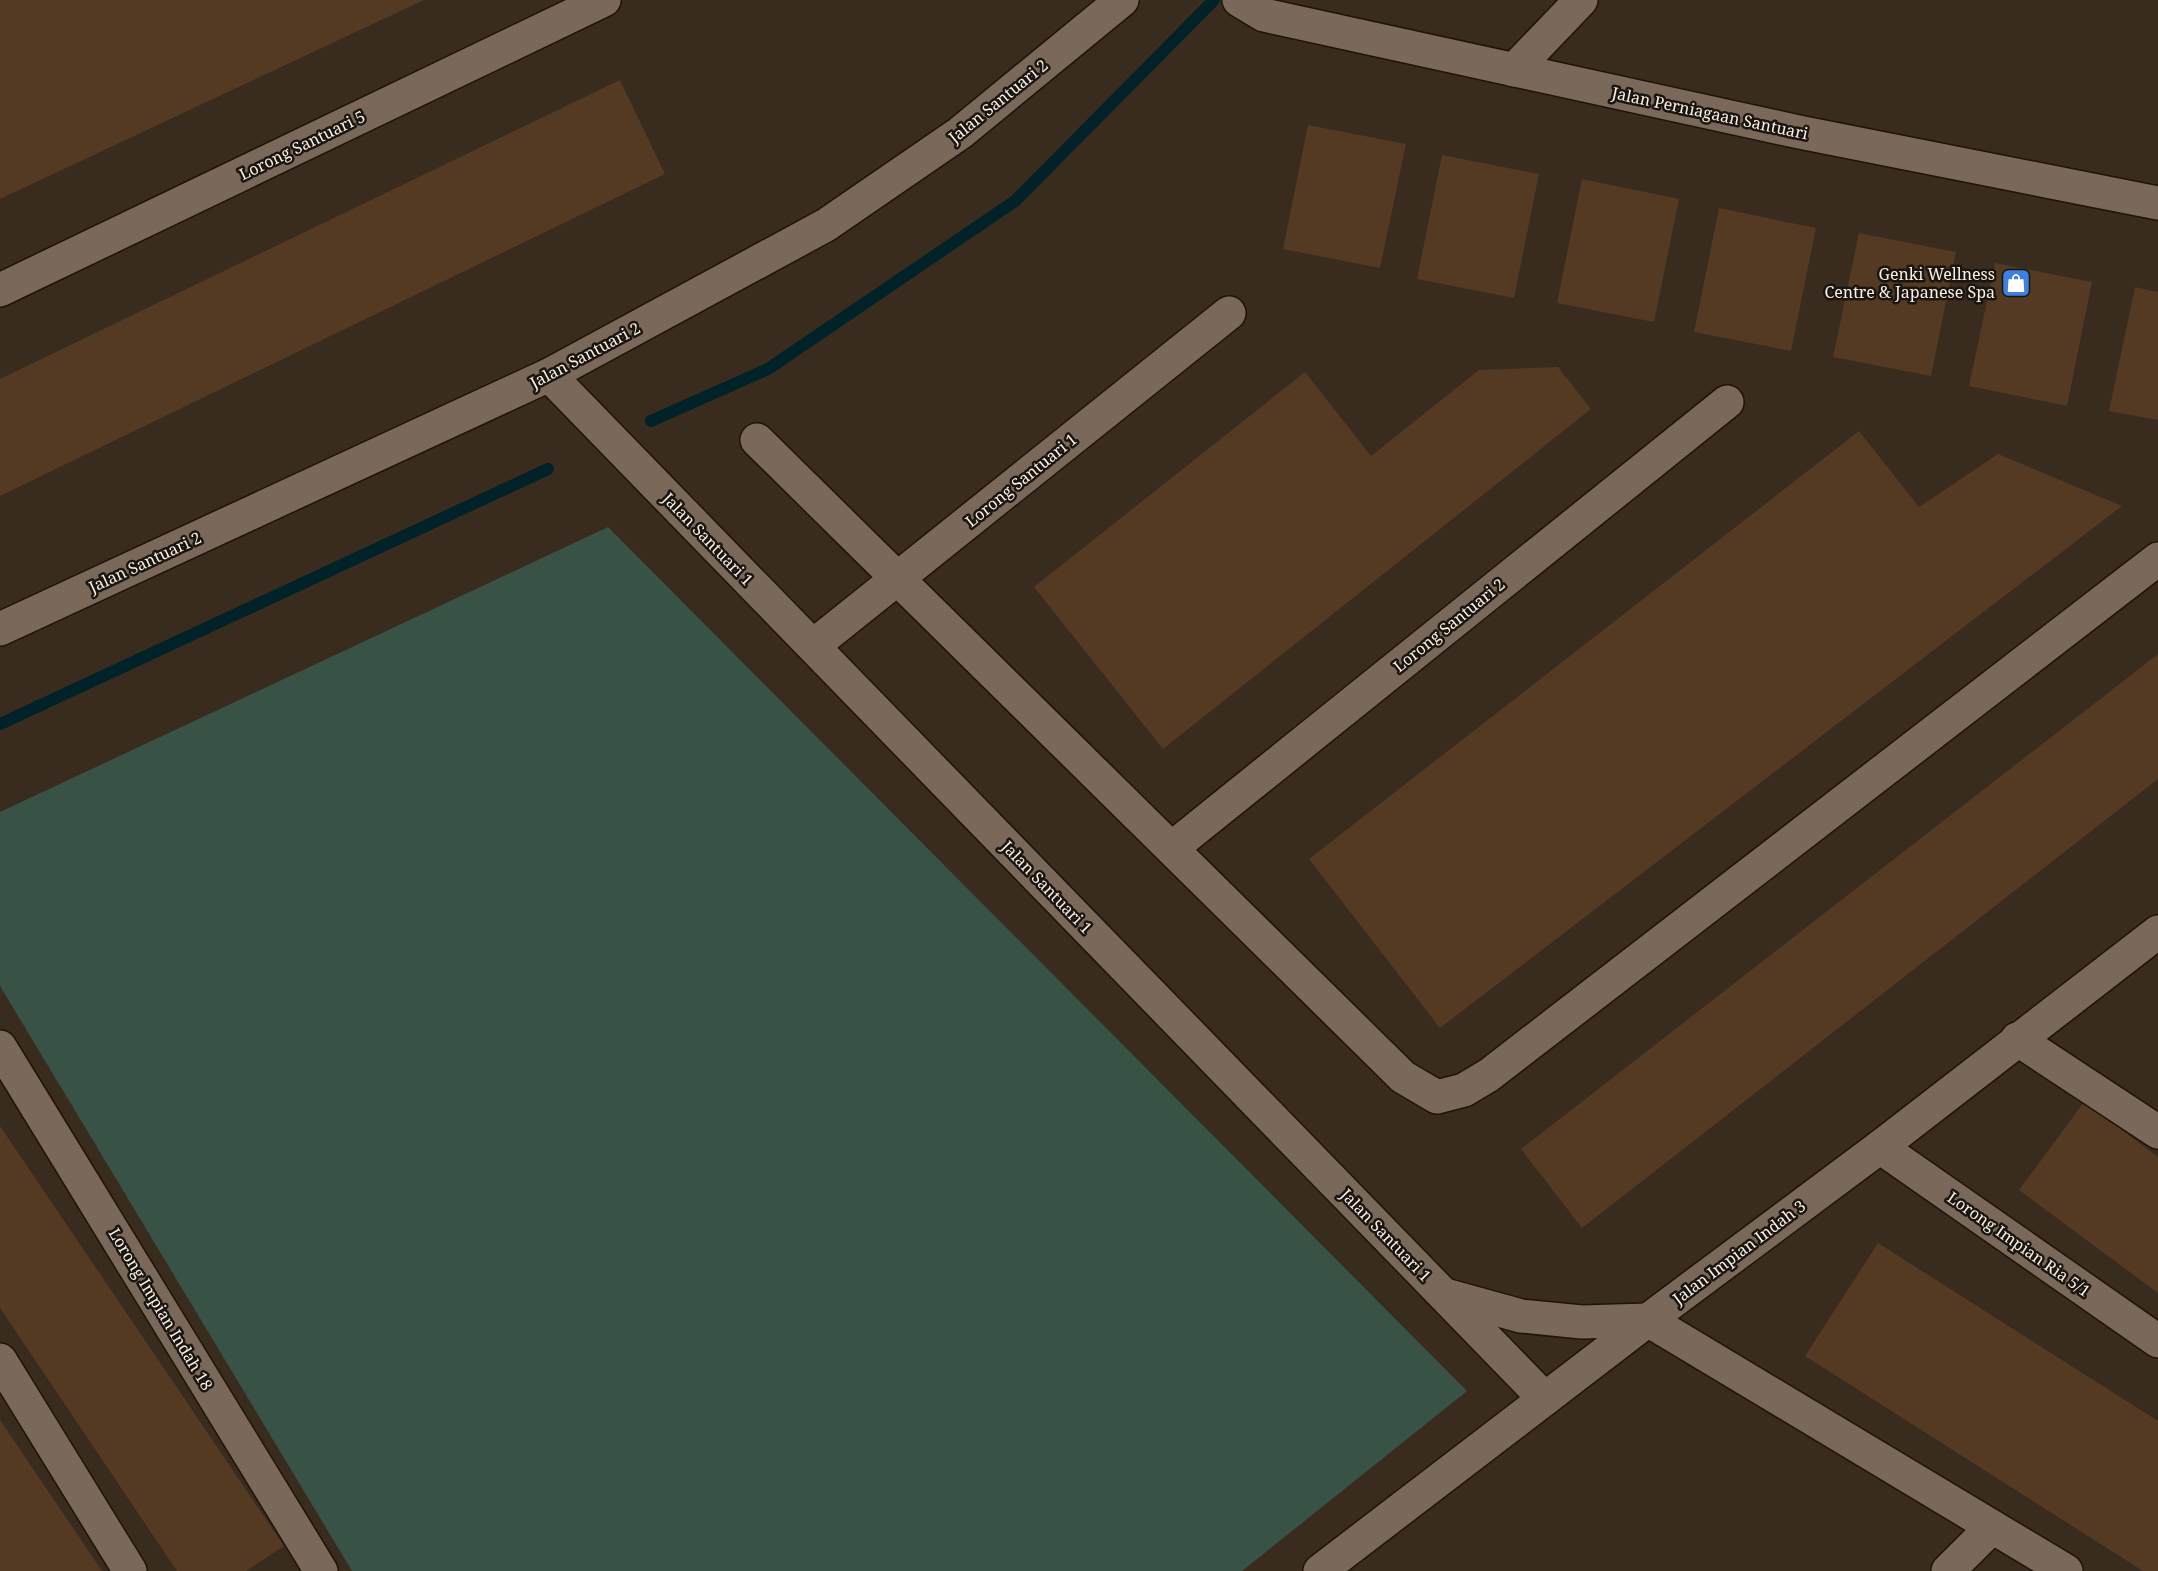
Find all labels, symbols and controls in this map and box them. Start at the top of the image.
street label: Jalan Santuari 2 [943,54,1052,148]
street label: Jalan Perniagaan Santuari [1609,81,1810,145]
street label: Lorong Santuari 5 [235,105,369,185]
place label: Genki Wellness Centre & Japanese Spa [1824,263,1995,303]
shop icon: Genki Wellness Centre & Japanese Spa [2000,267,2032,299]
street label: Jalan Santuari 2 [525,317,644,394]
street label: Lorong Santuari 1 [961,428,1081,532]
street label: Jalan Santuari 1 [657,487,758,590]
street label: Jalan Santuari 2 [84,526,205,598]
street label: Lorong Santuari 2 [1389,573,1509,677]
street label: Jalan Santuari 1 [996,835,1097,938]
street label: Jalan Santuari 1 [1335,1183,1436,1286]
street label: Lorong Impian Ria 5/1 [1943,1186,2095,1302]
street label: Jalan Impian Indah 3 [1667,1195,1810,1310]
street label: Lorong Impian Indah 18 [104,1224,218,1394]

